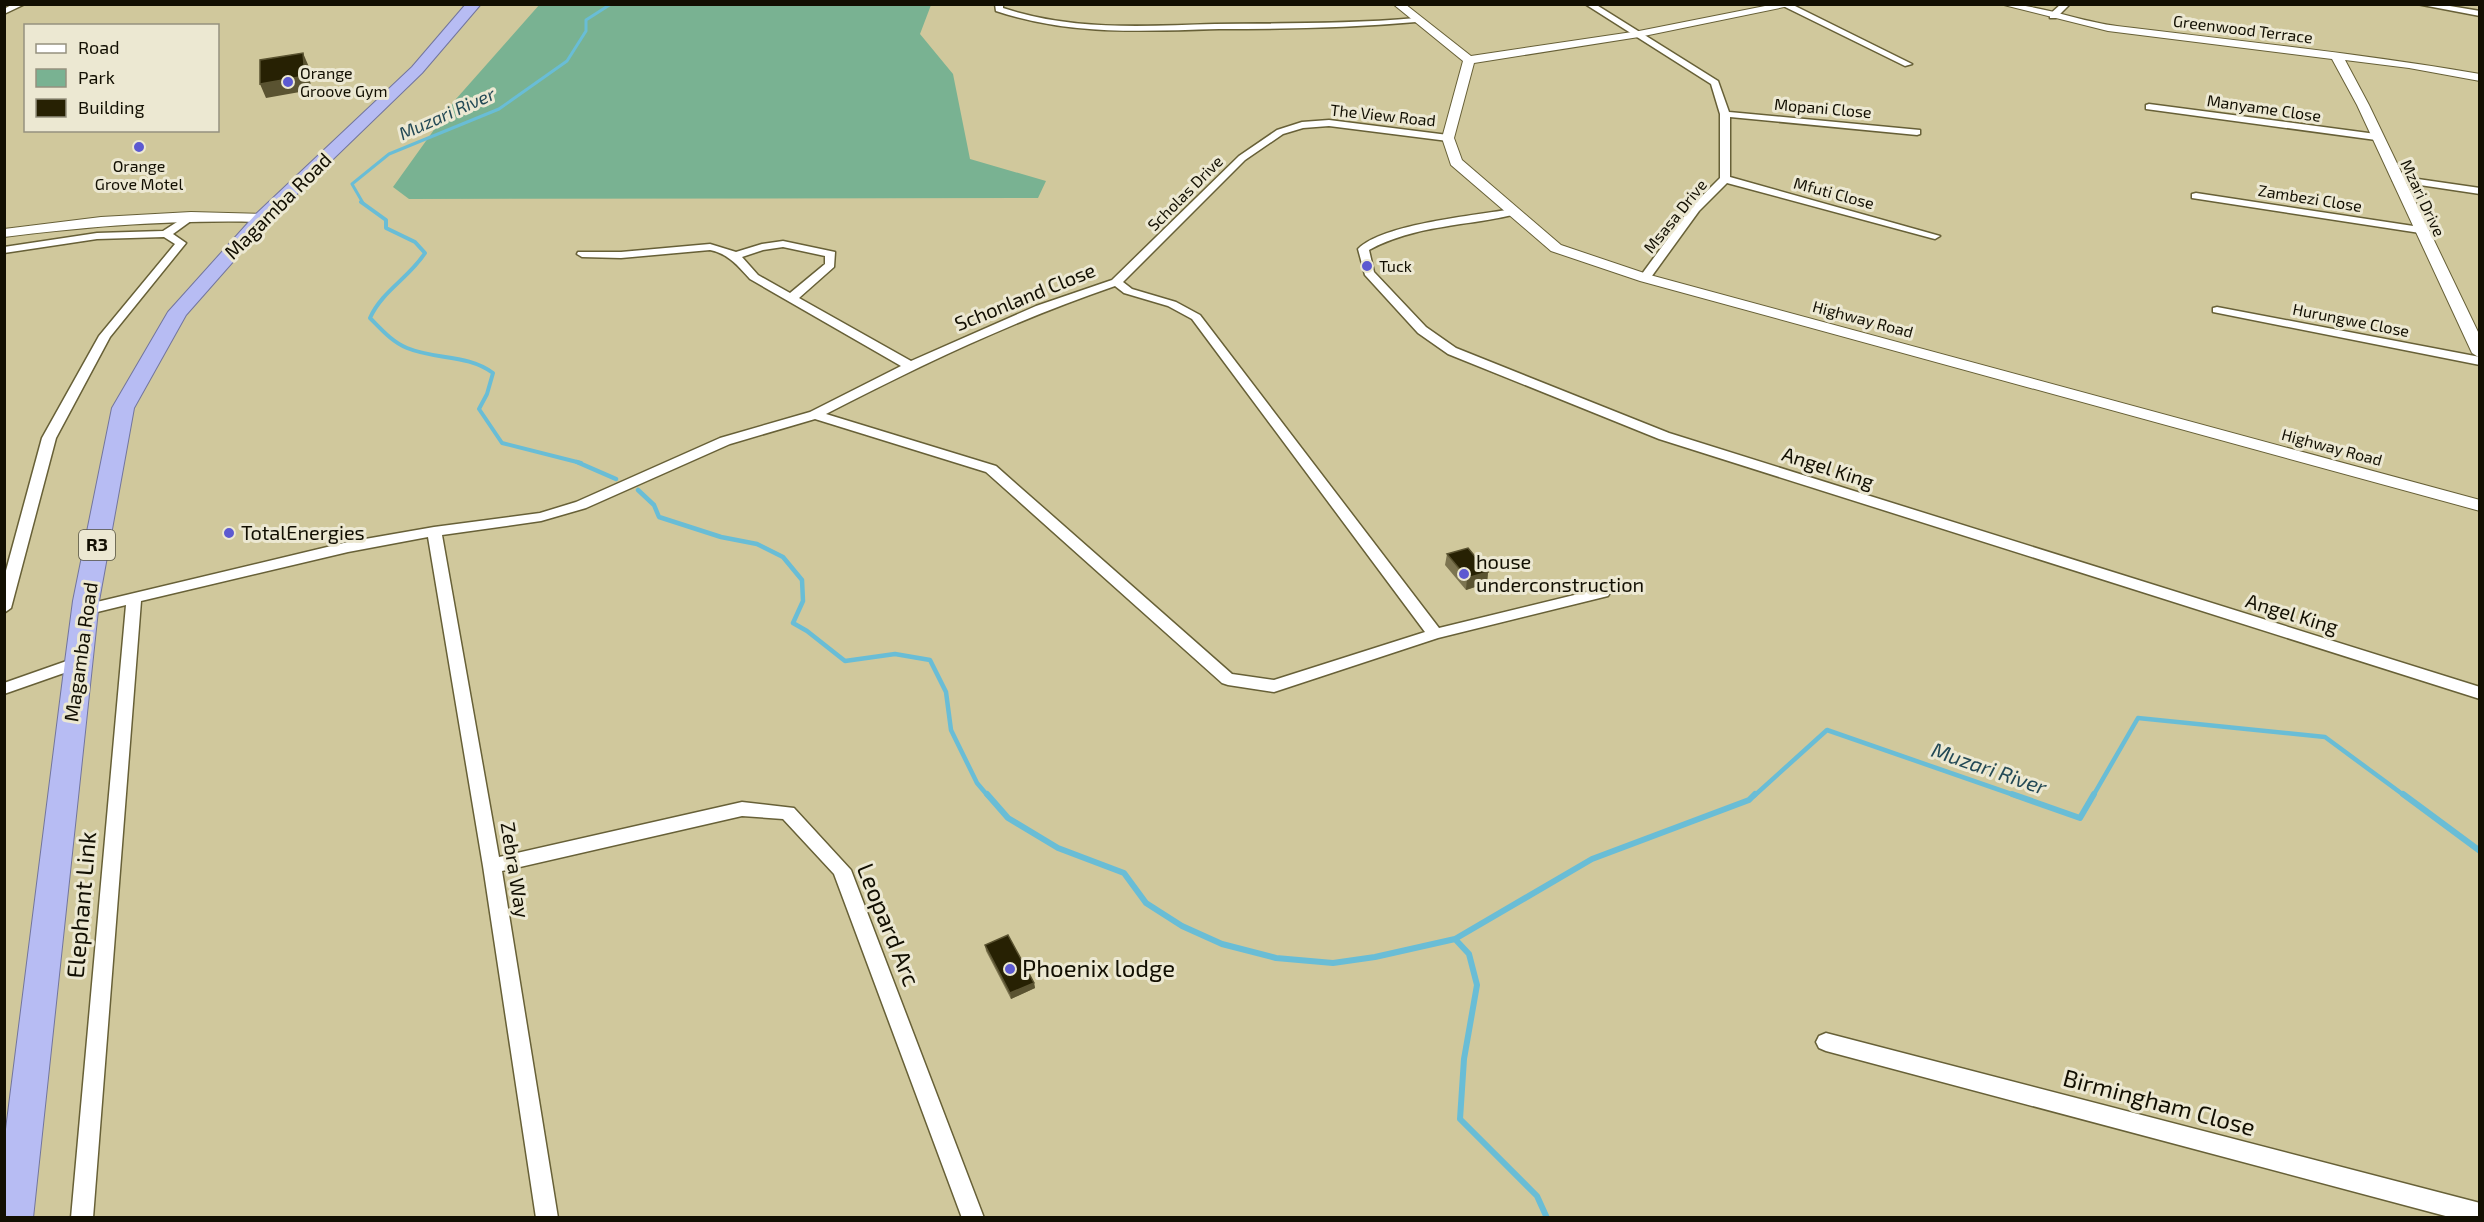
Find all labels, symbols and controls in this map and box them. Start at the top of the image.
street label: Greenwood Terrace [2172,11,2314,46]
legend [24,24,219,132]
text: Road [78,36,119,58]
place label: Orange Groove Gym [300,63,387,100]
text: Park [78,66,115,88]
marker: Orange Groove Gym [281,75,295,89]
water label: Muzari River [395,82,499,144]
street label: Manyame Close [2206,90,2322,125]
street label: Mopani Close [1774,94,1873,121]
text: Building [78,96,145,118]
street label: The View Road [1329,100,1437,129]
marker: Orange Grove Motel [132,140,146,154]
street label: Magamba Road [219,147,336,264]
street label: Scholas Drive [1143,151,1226,234]
place label: Orange Grove Motel [95,156,183,193]
street label: Mzari Drive [2397,156,2450,239]
street label: Mfuti Close [1792,173,1876,212]
street label: Msasa Drive [1639,175,1710,256]
street label: Zambezi Close [2257,180,2363,215]
place label: Tuck [1379,256,1412,275]
street label: Schonland Close [951,257,1099,335]
marker: Tuck [1360,259,1374,273]
street label: Highway Road [1811,296,1915,341]
street label: Hurungwe Close [2291,299,2411,340]
street label: Highway Road [2280,424,2384,469]
street label: Angel King [1779,441,1877,493]
place label: TotalEnergies [241,520,365,544]
marker: TotalEnergies [222,526,236,540]
road number: R3 [79,530,115,560]
place label: house underconstruction [1476,549,1644,596]
marker: house underconstruction [1457,567,1471,581]
street label: Magamba Road [58,580,102,723]
street label: Angel King [2243,588,2341,638]
water label: Muzari River [1929,736,2051,799]
street label: Zebra Way [497,820,535,920]
street label: Elephant Link [60,830,101,980]
street label: Leopard Arc [852,859,927,990]
place label: Phoenix lodge [1022,953,1175,982]
marker: Phoenix lodge [1003,962,1017,976]
street label: Birmingham Close [2060,1062,2259,1141]

